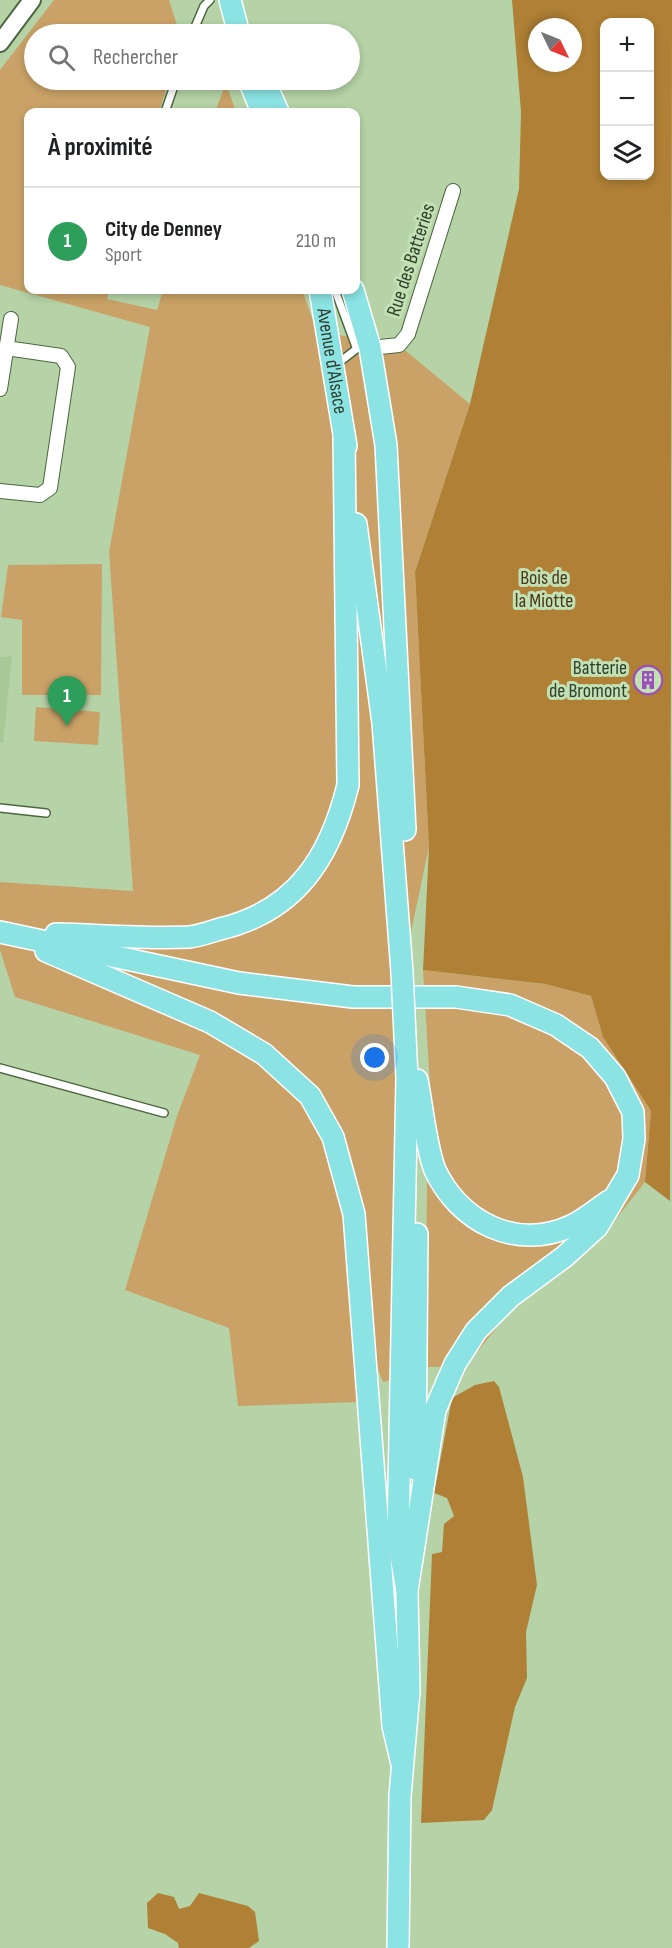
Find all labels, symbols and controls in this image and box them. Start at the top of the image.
north arrow [528,18,582,72]
map controls [600,18,654,180]
button: + [600,18,654,72]
search box [24,24,360,90]
icon: search [45,41,78,74]
text: Rechercher [93,44,178,71]
button: − [600,72,654,126]
button: layers [600,126,654,180]
text: À proximité [48,132,153,163]
street label: Rue des Batteries [382,201,440,319]
text: City de Denney [105,216,222,243]
text: 1 [64,229,71,253]
text: 210 m [296,229,336,253]
text: Sport [105,243,142,267]
street label: Avenue d'Alsace [311,305,352,416]
park label: Bois de la Miotte [515,566,573,613]
place label: Batterie de Bromont [549,656,627,703]
building icon: Batterie de Bromont [632,664,664,696]
pin: 1 [48,676,86,726]
your location [360,1043,389,1072]

